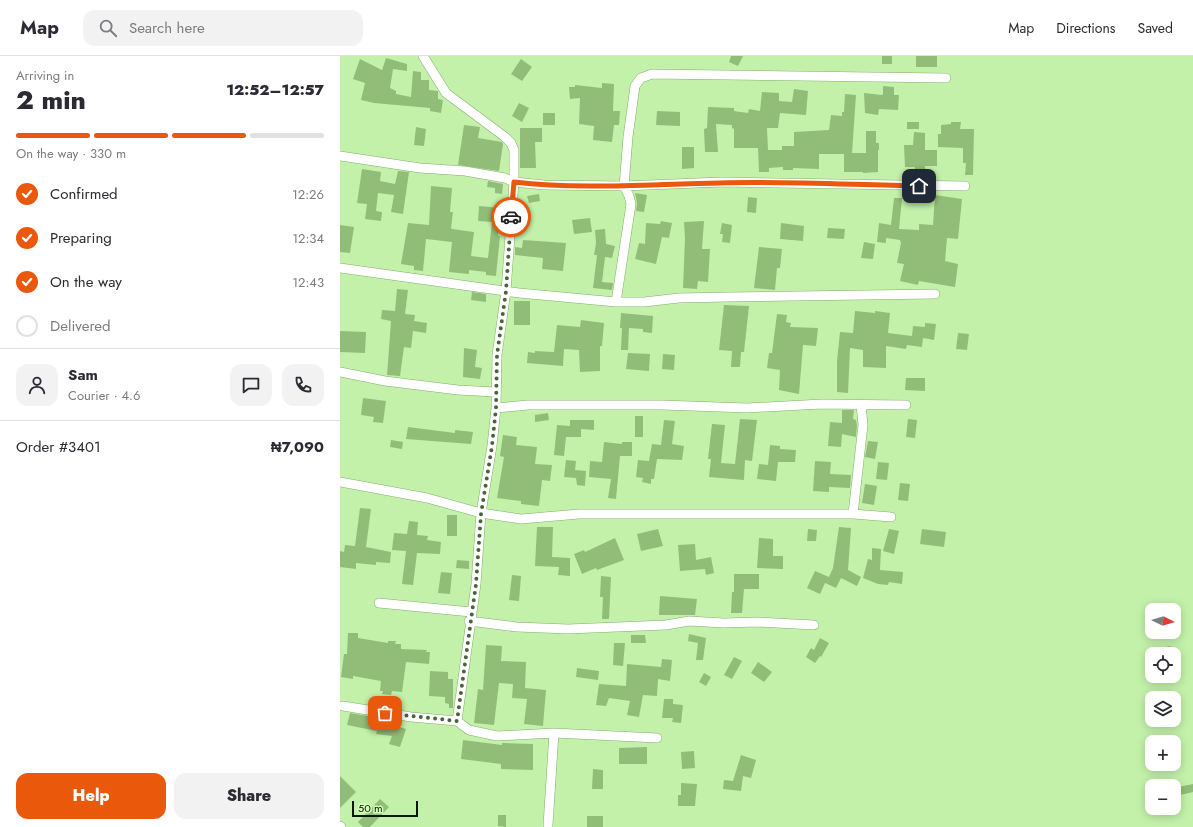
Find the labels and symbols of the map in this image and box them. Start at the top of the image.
pin [902,169,936,203]
courier [491,197,531,237]
north arrow [1145,603,1181,639]
pin [368,696,402,730]
scale bar [352,799,418,818]

